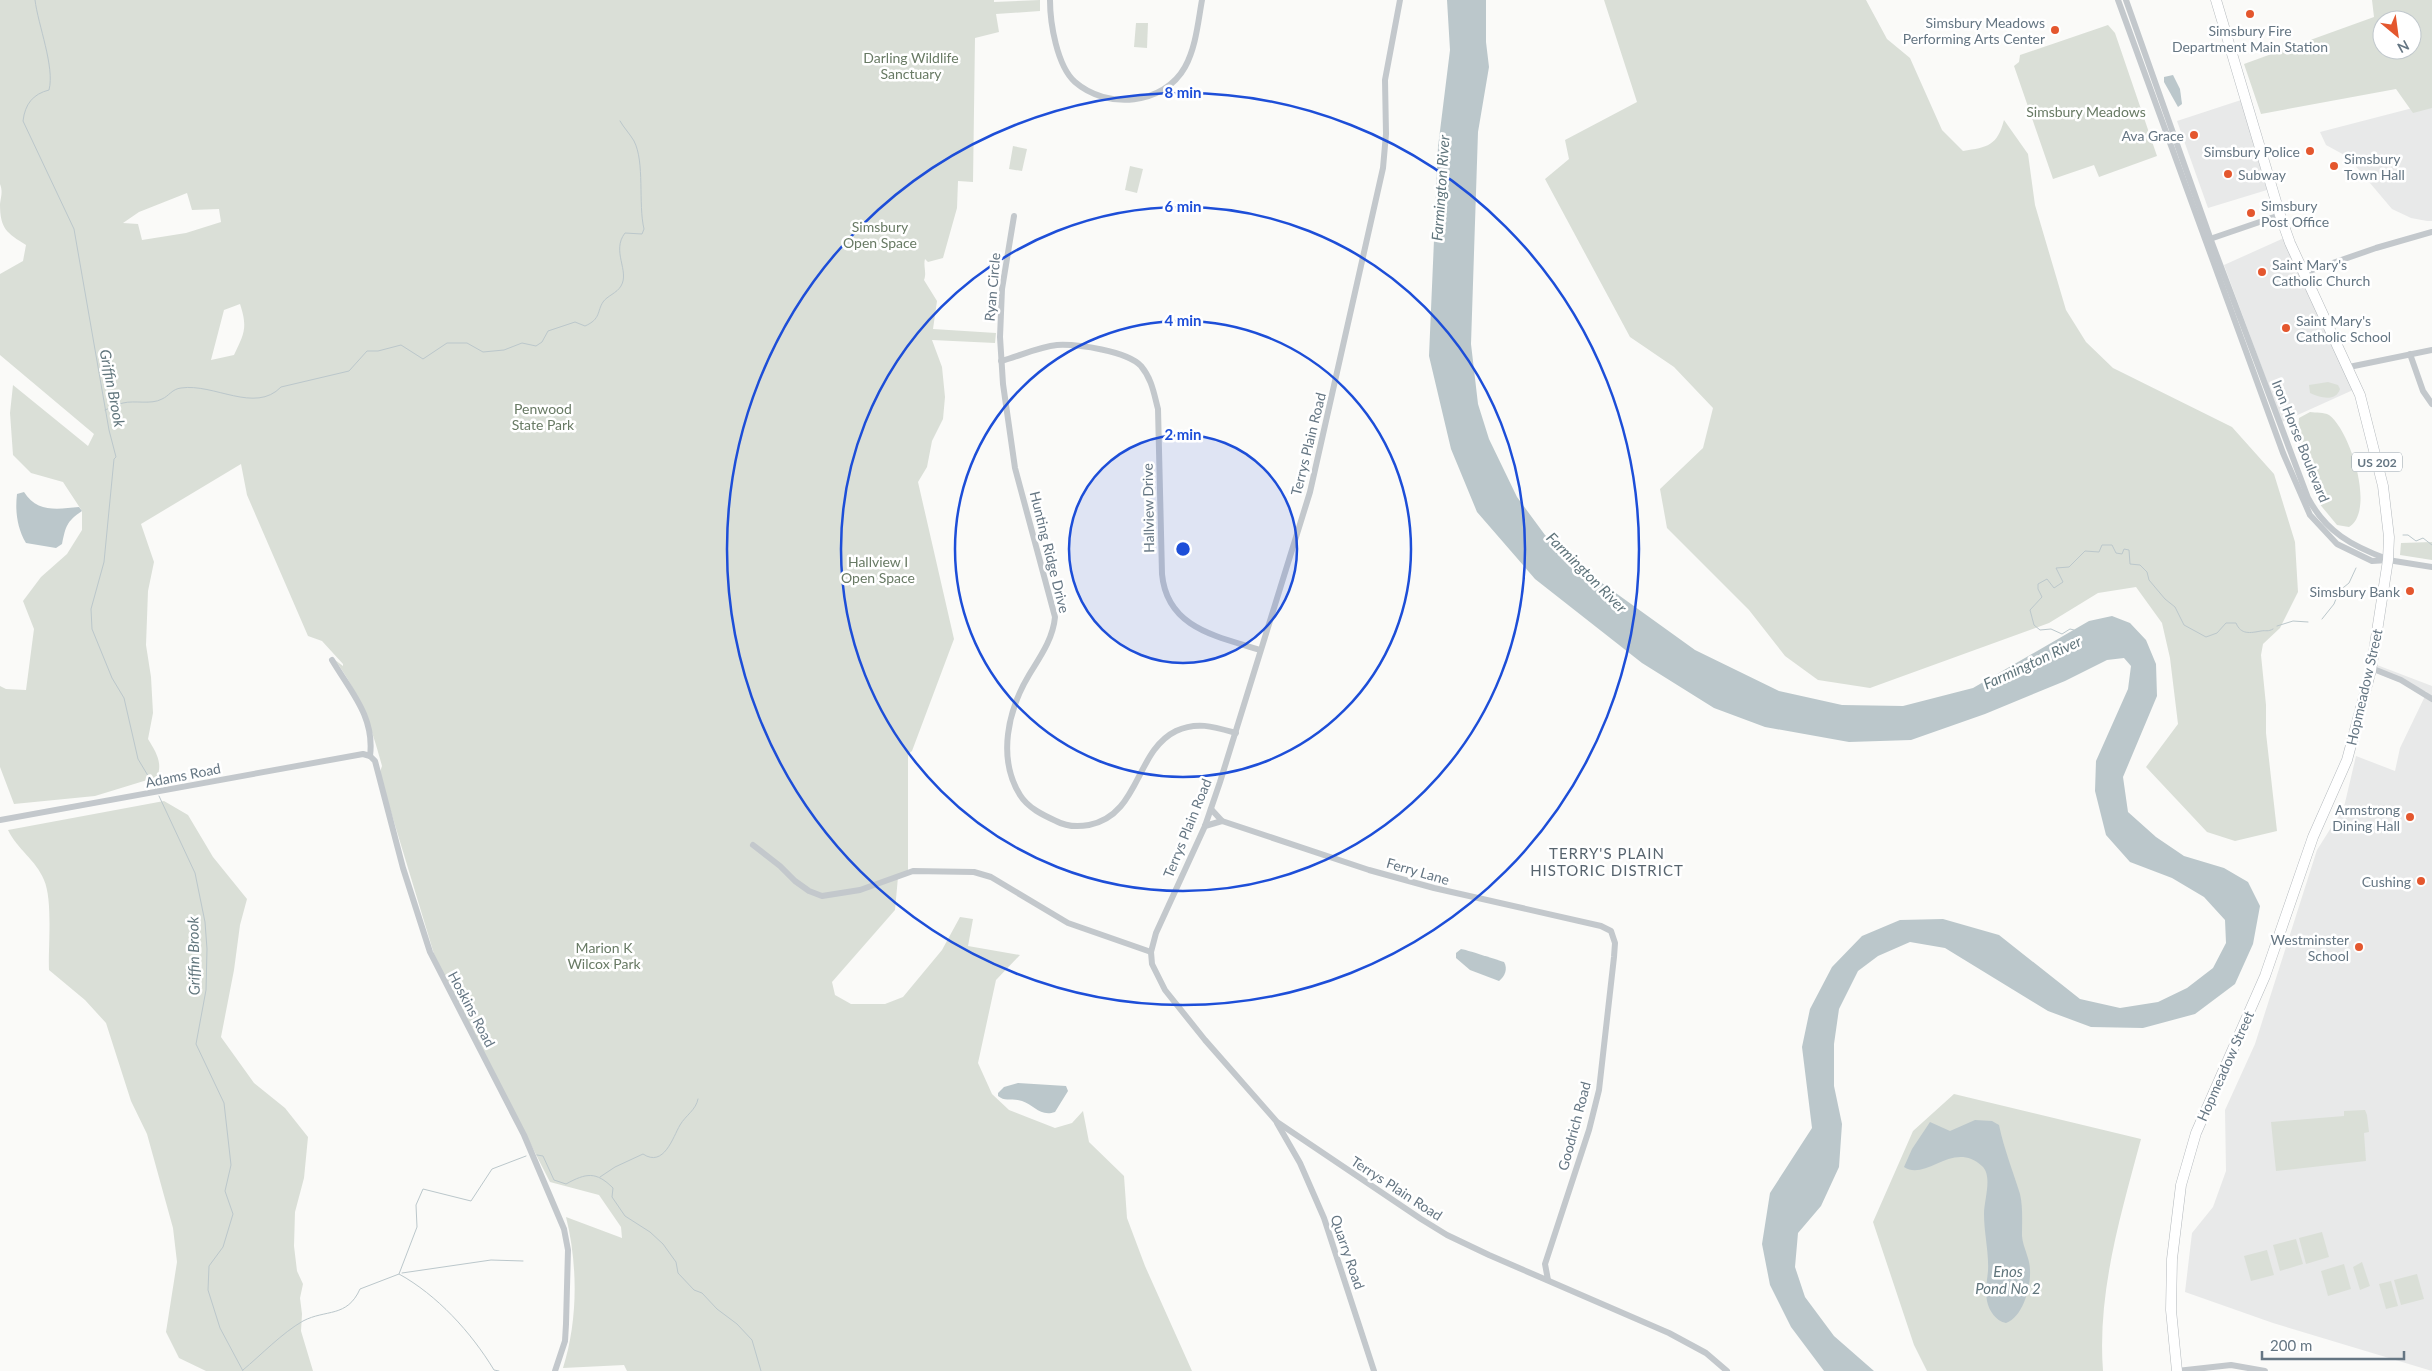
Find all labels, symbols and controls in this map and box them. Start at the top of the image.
marker: Simsbury Fire Department Main Station [2244,8,2256,20]
north arrow [2372,10,2422,60]
place label: Simsbury Meadows Performing Arts Center [1903,14,2045,47]
place label: Simsbury Fire Department Main Station [2172,22,2328,55]
marker: Simsbury Meadows Performing Arts Center [2049,24,2061,36]
text: N [2395,37,2412,57]
park label: Darling Wildlife Sanctuary [863,49,959,82]
text: 8 min [1164,83,1202,101]
park label: Simsbury Meadows [2026,103,2146,120]
place label: Ava Grace [2121,127,2184,144]
marker: Ava Grace [2188,129,2200,141]
water label: Farmington River [1427,134,1453,242]
place label: Simsbury Police [2204,143,2300,160]
marker: Simsbury Police [2304,145,2316,157]
place label: Simsbury Town Hall [2344,150,2405,183]
marker: Simsbury Town Hall [2328,160,2340,172]
place label: Subway [2238,166,2287,183]
marker: Subway [2222,168,2234,180]
text: 6 min [1164,197,1202,215]
place label: Simsbury Post Office [2261,197,2329,230]
marker: Simsbury Post Office [2245,207,2257,219]
park label: Simsbury Open Space [843,218,917,251]
street label: Ryan Circle [981,252,1003,322]
place label: Saint Mary's Catholic Church [2272,256,2370,289]
marker: Saint Mary's Catholic Church [2256,266,2268,278]
text: 4 min [1164,311,1202,329]
place label: Saint Mary's Catholic School [2296,312,2391,345]
marker: Saint Mary's Catholic School [2280,322,2292,334]
water label: Griffin Brook [97,348,130,429]
street label: Iron Horse Boulevard [2269,377,2333,505]
street label: Terrys Plain Road [1287,391,1329,497]
park label: Penwood State Park [512,400,575,433]
text: 2 min [1164,425,1202,443]
road number: US 202 [2352,452,2402,472]
street label: Hallview Drive [1139,463,1157,553]
street label: Hunting Ridge Drive [1027,489,1073,615]
water label: Farmington River [1543,528,1632,617]
centre of rings [1174,540,1192,558]
park label: Hallview I Open Space [841,553,915,586]
place label: Simsbury Bank [2310,583,2401,600]
marker: Simsbury Bank [2404,585,2416,597]
street label: Hopmeadow Street [2342,627,2386,747]
water label: Farmington River [1980,631,2085,693]
street label: Adams Road [144,759,222,791]
street label: Terrys Plain Road [1159,776,1215,880]
place label: Armstrong Dining Hall [2332,801,2400,834]
marker: Armstrong Dining Hall [2404,811,2416,823]
district label: TERRY'S PLAIN HISTORIC DISTRICT [1530,844,1684,879]
street label: Ferry Lane [1385,854,1451,888]
place label: Cushing [2362,873,2411,890]
marker: Cushing [2415,875,2427,887]
water label: Griffin Brook [183,916,203,996]
place label: Westminster School [2271,931,2349,964]
park label: Marion K Wilcox Park [567,939,641,972]
marker: Westminster School [2353,941,2365,953]
street label: Hoskins Road [445,968,499,1050]
street label: Hopmeadow Street [2193,1008,2257,1124]
street label: Goodrich Road [1554,1080,1594,1172]
street label: Terrys Plain Road [1348,1152,1446,1224]
street label: Quarry Road [1327,1213,1369,1291]
water label: Enos Pond No 2 [1975,1262,2041,1297]
scale bar [2262,1328,2404,1360]
text: 200 m [2270,1336,2312,1354]

